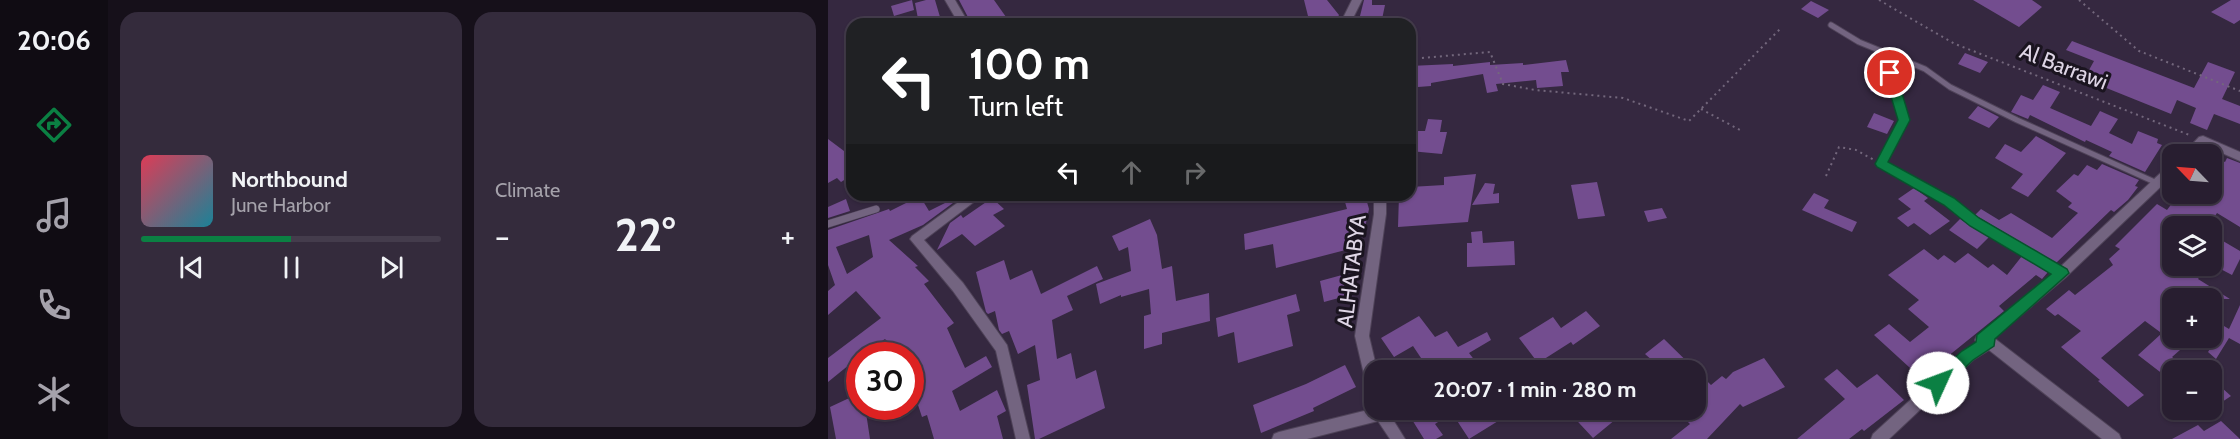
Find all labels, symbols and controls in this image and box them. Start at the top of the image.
text: 20:06 [17,24,91,57]
street label: Al Barrawi [2016,37,2112,96]
text: 100 m [969,38,1090,90]
icon: left [870,42,948,120]
pin [1864,47,1915,98]
icon: arrive [1873,56,1906,89]
text: Turn left [969,90,1063,123]
icon: directions [33,104,75,146]
north arrow [2162,144,2222,204]
map controls [2162,144,2222,420]
icon: left [1052,156,1085,189]
icon: ahead [1115,156,1148,189]
icon: right [1178,156,1211,189]
text: Northbound [231,166,348,193]
text: Climate [495,178,560,202]
text: June Harbor [231,193,331,217]
icon: music [33,194,75,236]
text: 22° [615,208,675,262]
street label: ALHATABYA [1331,213,1372,329]
text: − [495,216,510,256]
text: + [780,216,795,256]
button: layers [2162,216,2222,276]
icon: previous [175,251,208,284]
icon: pause [275,251,308,284]
icon: next [375,251,408,284]
icon: phone [33,284,75,326]
button: + [2162,288,2222,348]
speed limit sign: 30 [846,342,924,420]
position arrow [1906,351,1970,415]
button: − [2162,360,2222,420]
icon: climate [33,373,75,415]
text: 20:07 · 1 min · 280 m [1434,376,1636,403]

